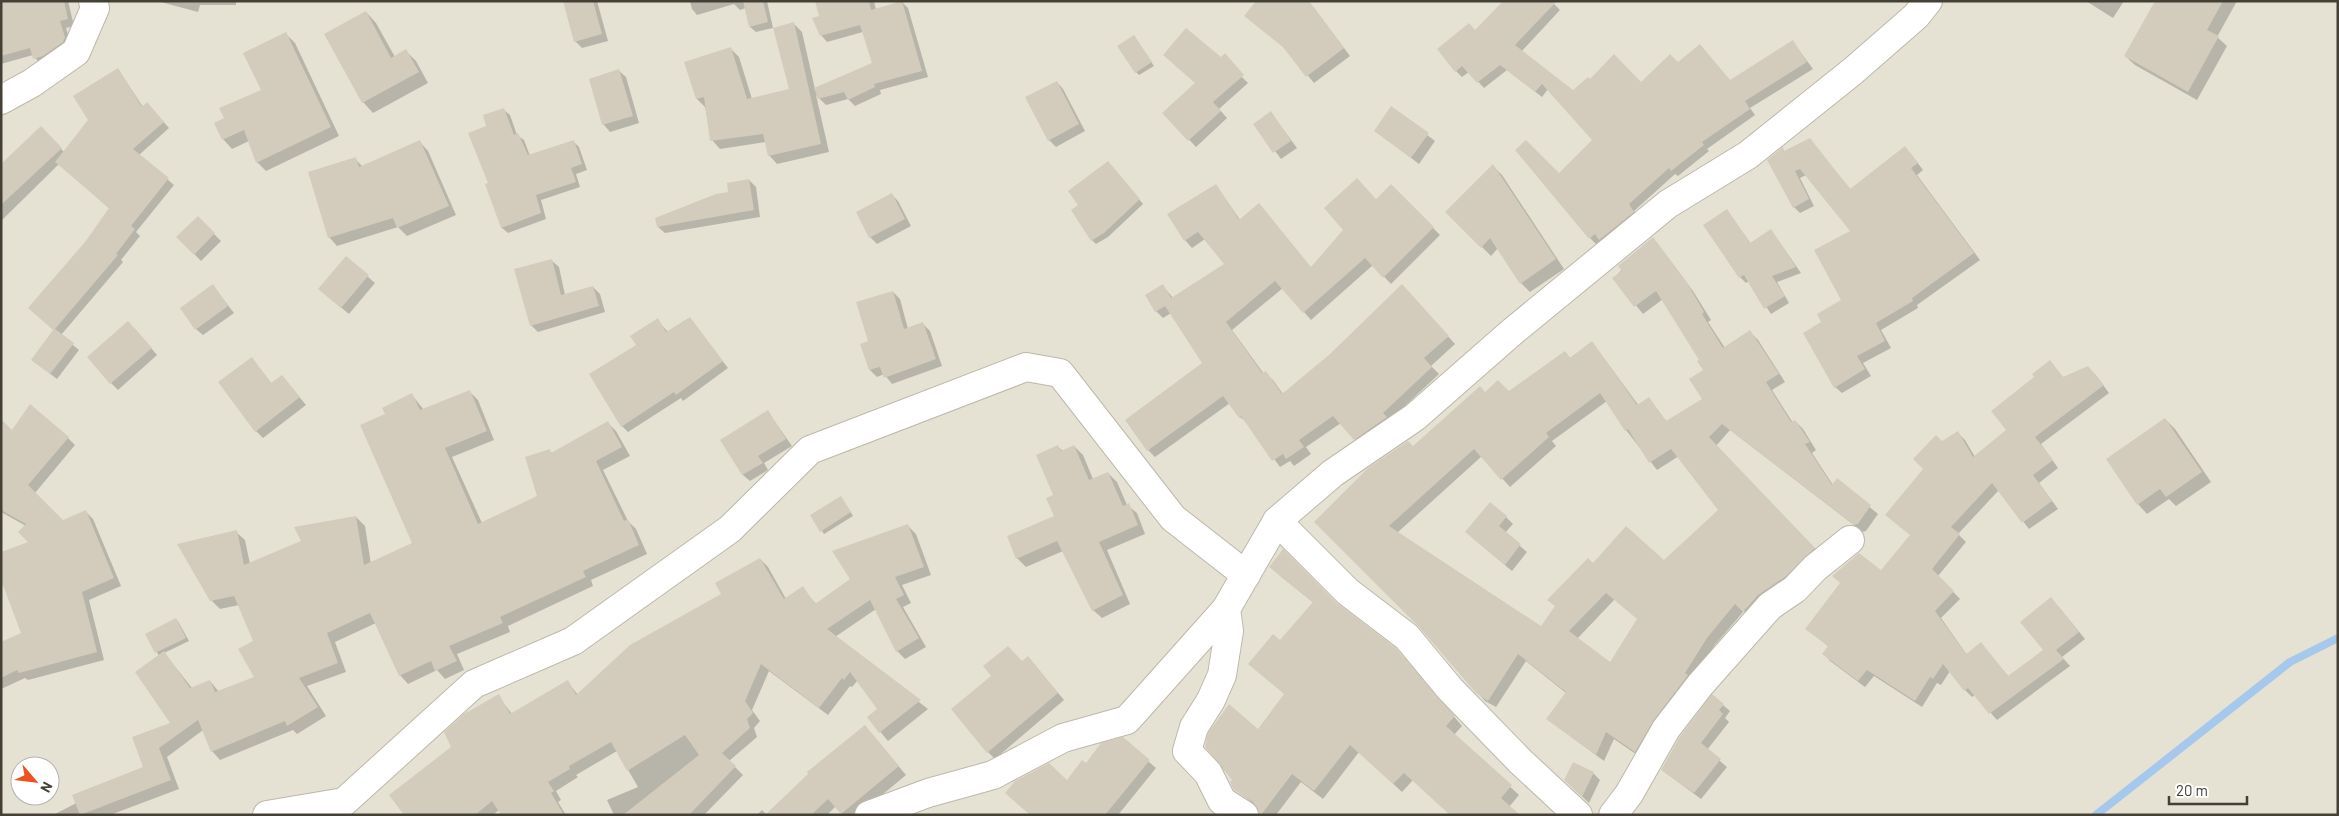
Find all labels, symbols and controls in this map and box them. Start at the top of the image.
north arrow [10,756,60,806]
scale bar [2169,774,2246,806]
text: N [37,779,57,795]
text: 20 m [2176,781,2208,799]

